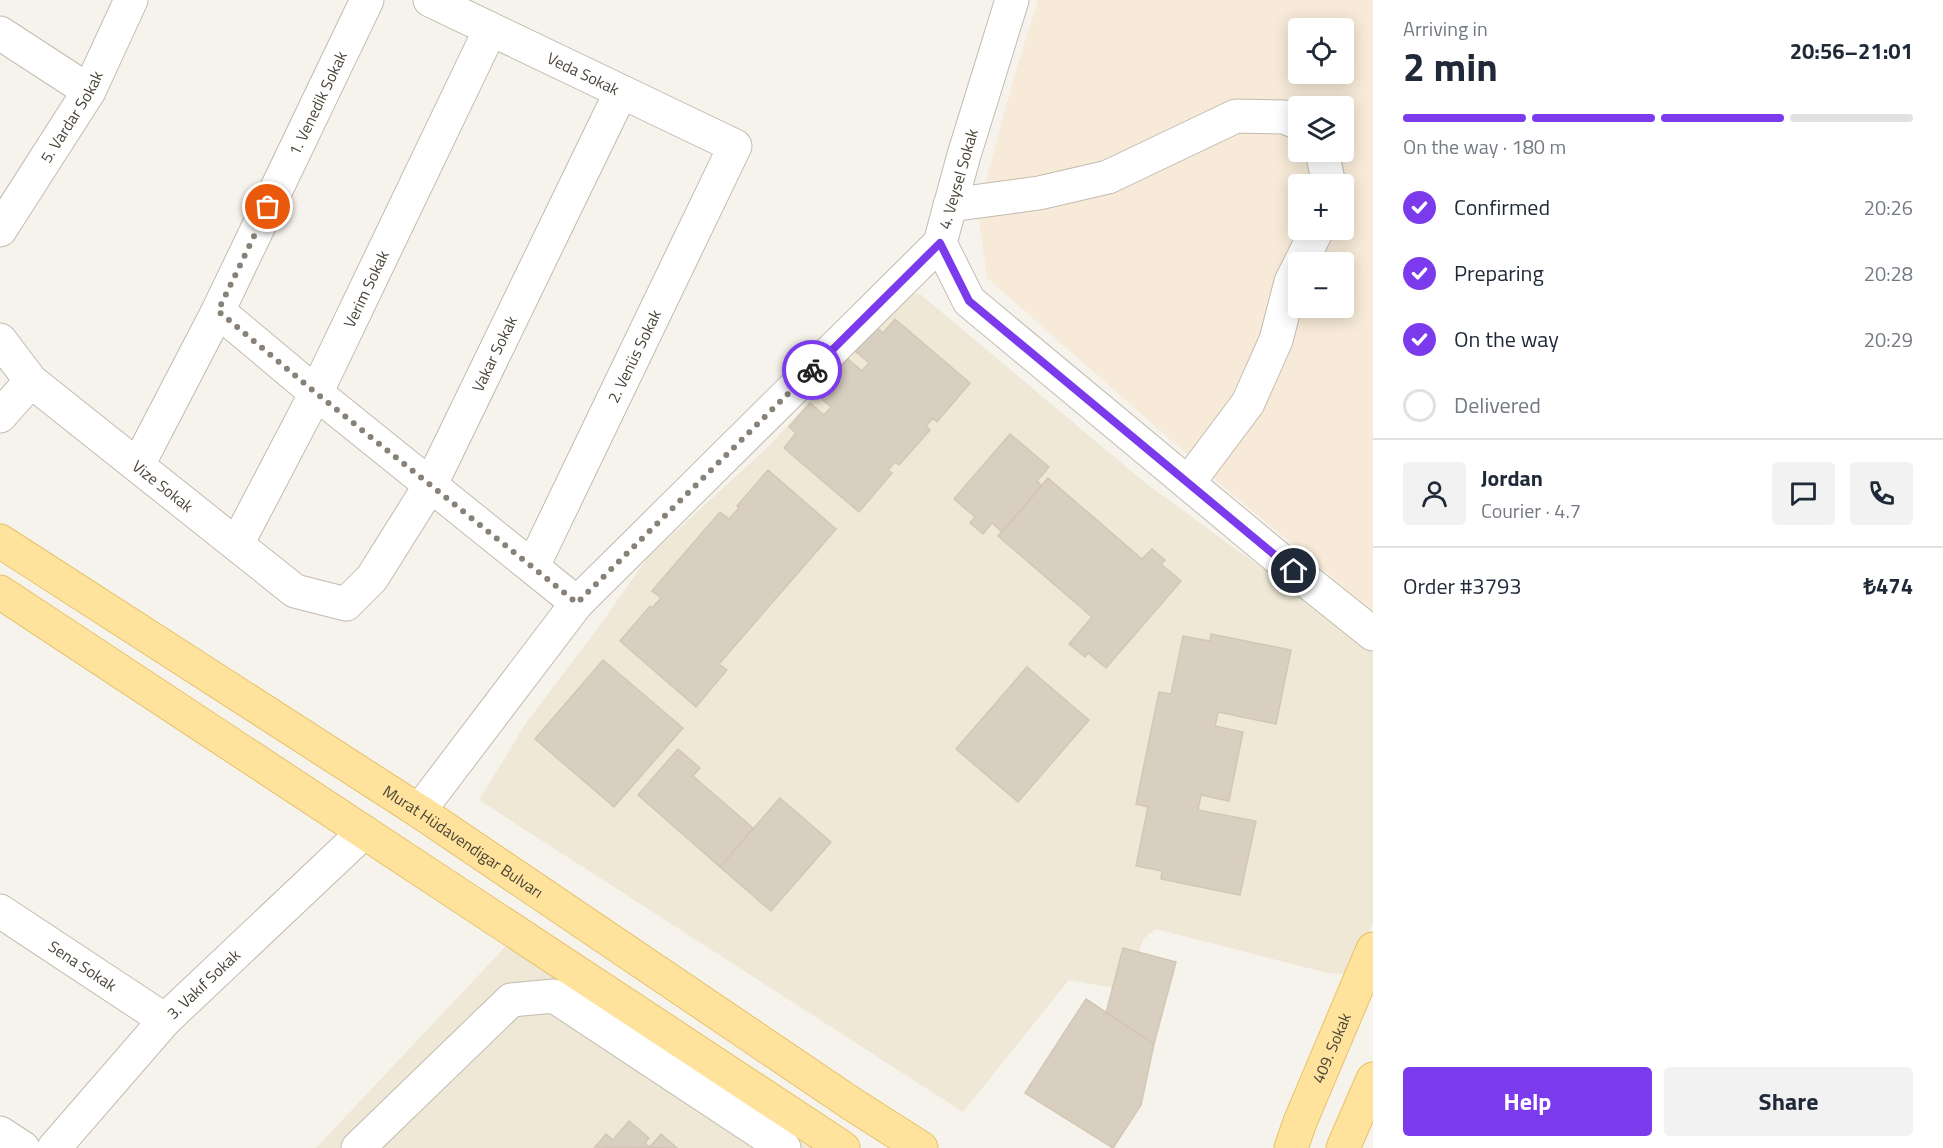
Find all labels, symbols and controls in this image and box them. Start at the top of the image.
text: Arriving in [1403,13,1488,44]
map controls [1288,18,1354,318]
button: locate [1288,18,1354,84]
text: 20:56–21:01 [1790,34,1913,68]
text: 2 min [1403,37,1498,96]
street label: Veda Sokak [543,46,624,101]
street label: 1. Venedik Sokak [282,47,353,159]
street label: 5. Vardar Sokak [34,67,109,168]
button: layers [1288,96,1354,162]
street label: 4. Veysel Sokak [932,126,984,232]
text: On the way · 180 m [1403,131,1566,162]
button: + [1288,174,1354,240]
pin [242,181,293,232]
icon: bag [251,190,284,223]
text: Confirmed [1454,190,1550,224]
icon: check [1403,191,1436,224]
text: 20:26 [1864,192,1913,223]
street label: Verim Sokak [337,246,395,332]
button: − [1288,252,1354,318]
text: Preparing [1454,256,1544,290]
icon: check [1403,257,1436,290]
text: 20:28 [1864,258,1913,289]
street label: 2. Venüs Sokak [601,305,667,407]
street label: Vakar Sokak [465,311,523,396]
text: On the way [1454,322,1559,356]
icon: check [1403,323,1436,356]
text: 20:29 [1864,324,1913,355]
courier [782,340,842,400]
icon: bike [796,354,829,387]
text: Delivered [1454,388,1541,422]
street label: Vize Sokak [127,454,199,518]
text: Jordan [1481,461,1543,495]
button: person [1403,462,1466,525]
button: chat [1772,462,1835,525]
button: phone [1850,462,1913,525]
text: Courier · 4.7 [1481,495,1581,526]
pin [1268,545,1319,596]
icon: home [1277,554,1310,587]
text: Order #3793 [1403,569,1522,603]
text: ₺474 [1863,569,1913,603]
street label: Murat Hüdavendigar Bulvarı [378,779,548,904]
street label: Sena Sokak [44,934,122,997]
street label: 3. Vakıf Sokak [161,943,246,1025]
street label: 409. Sokak [1306,1009,1357,1087]
button: Help [1403,1067,1652,1136]
button: Share [1664,1067,1913,1136]

